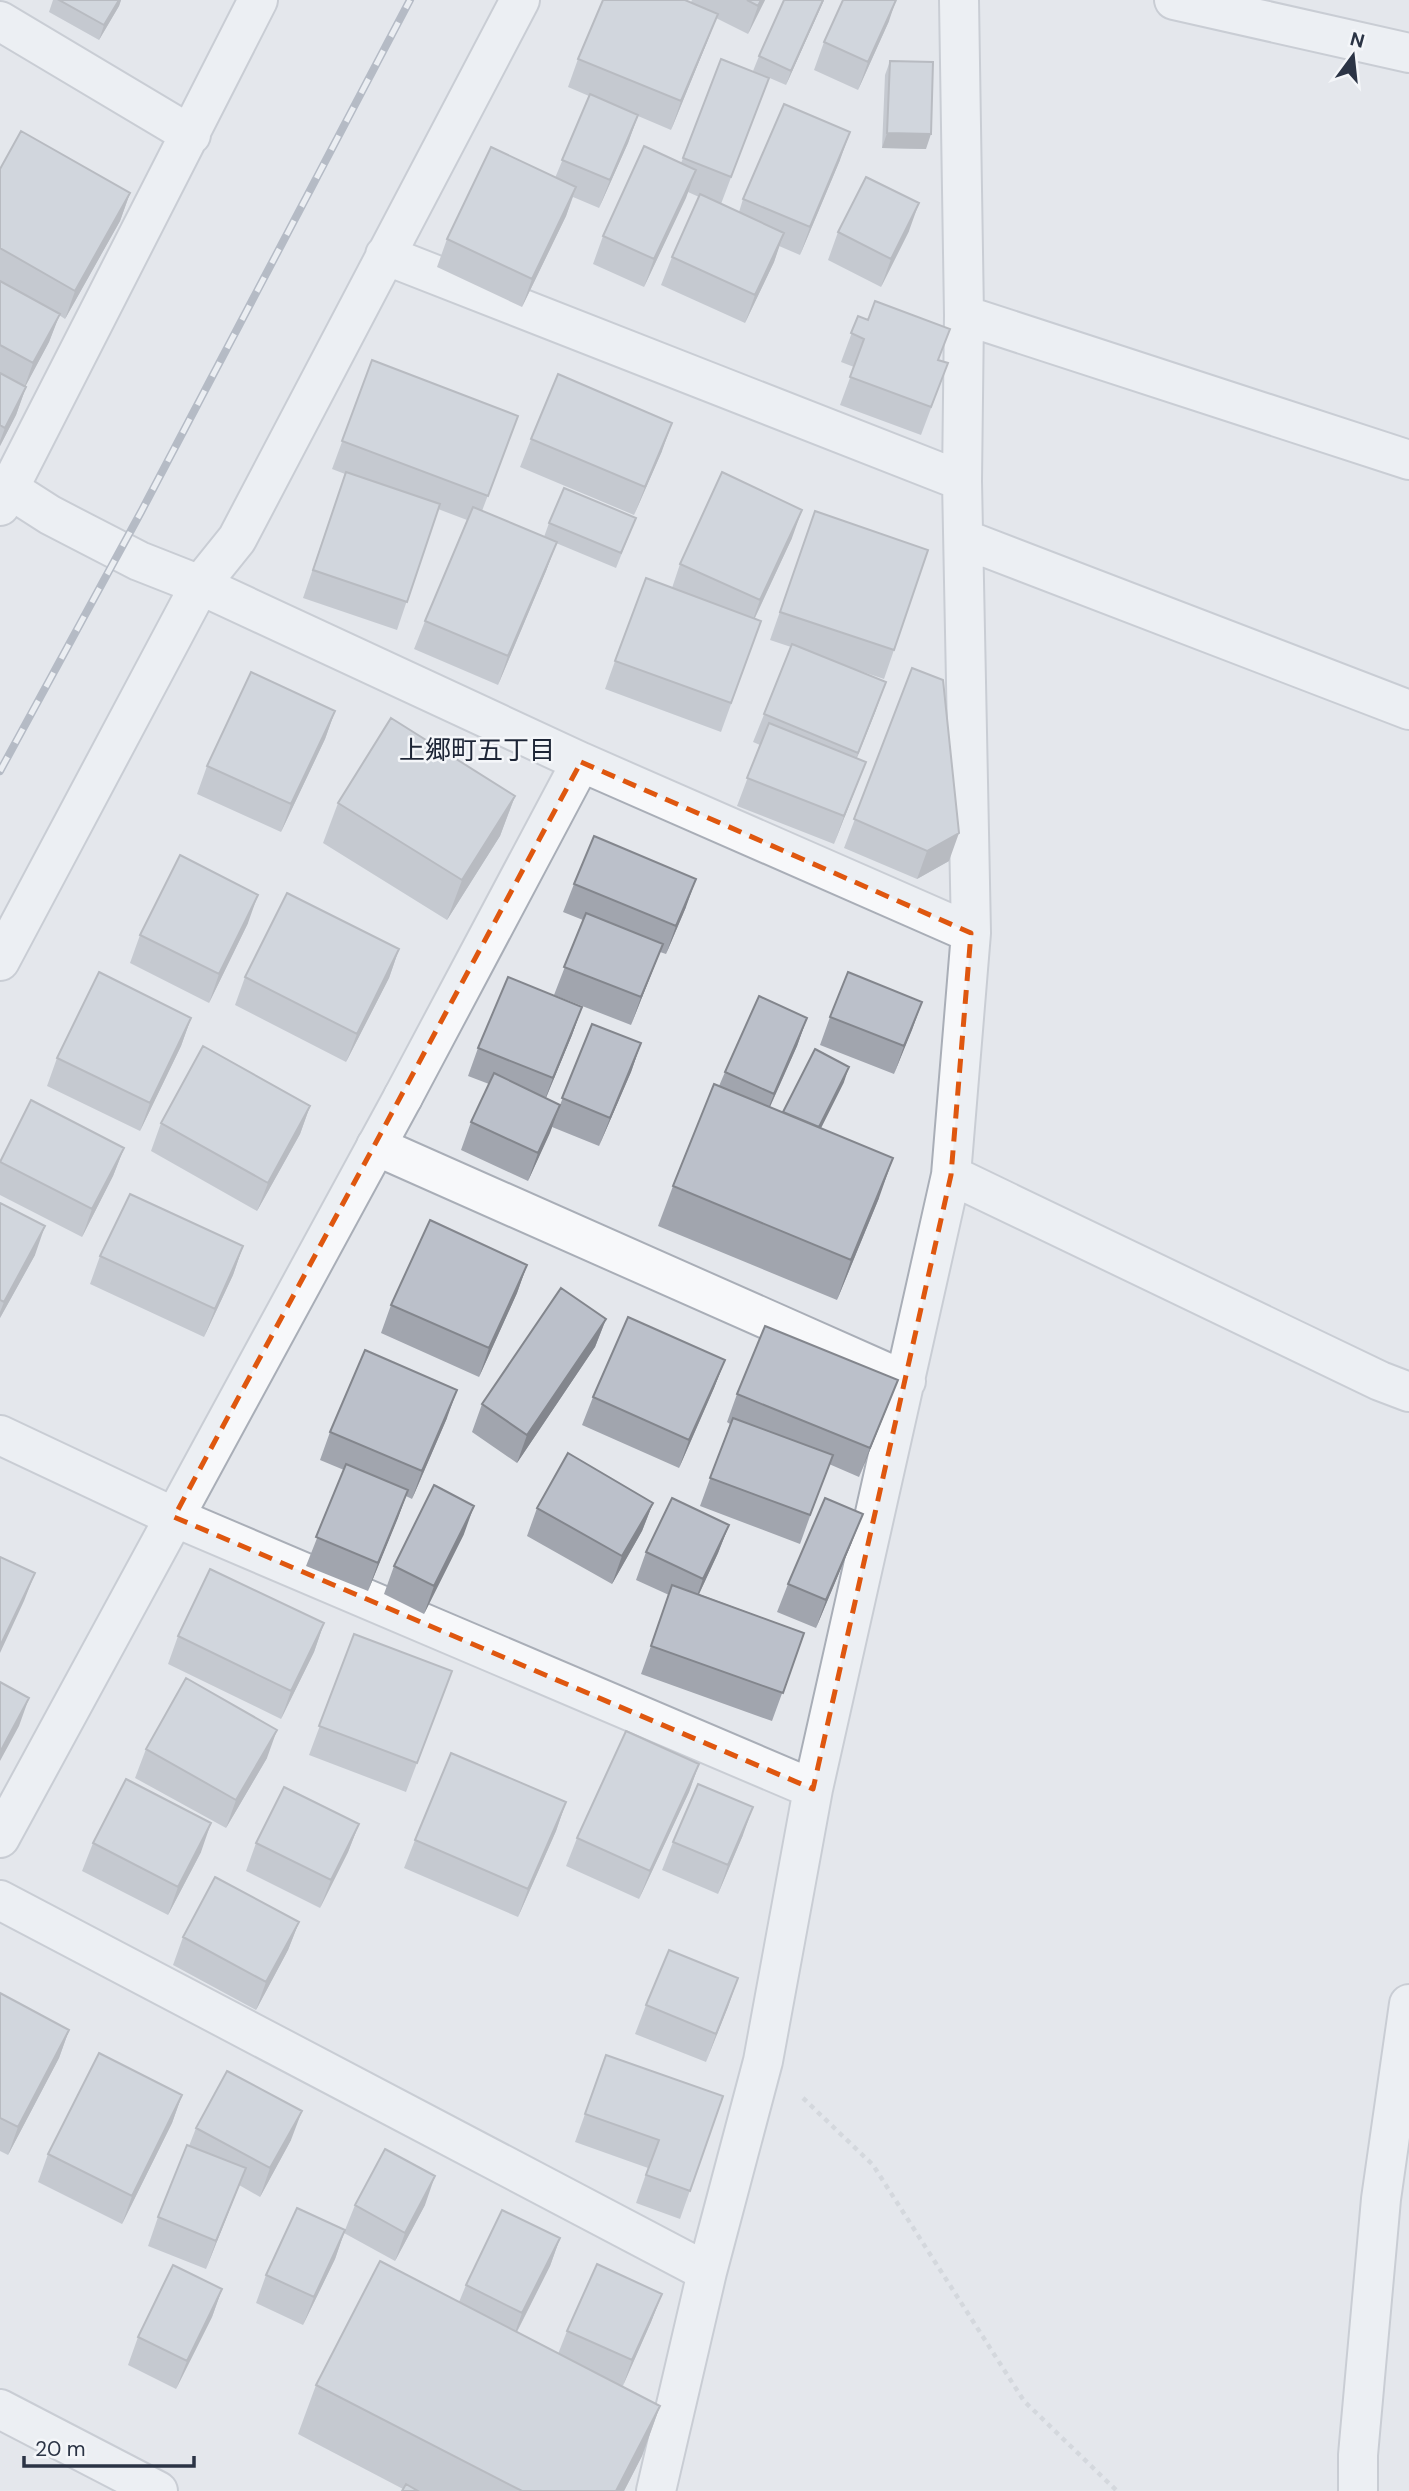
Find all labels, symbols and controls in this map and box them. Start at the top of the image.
north arrow [1318,21,1388,91]
text: N [1347,26,1367,54]
district label: 上郷町五丁目 [399,733,555,767]
scale bar [24,2424,194,2468]
text: 20 m [35,2435,86,2463]

